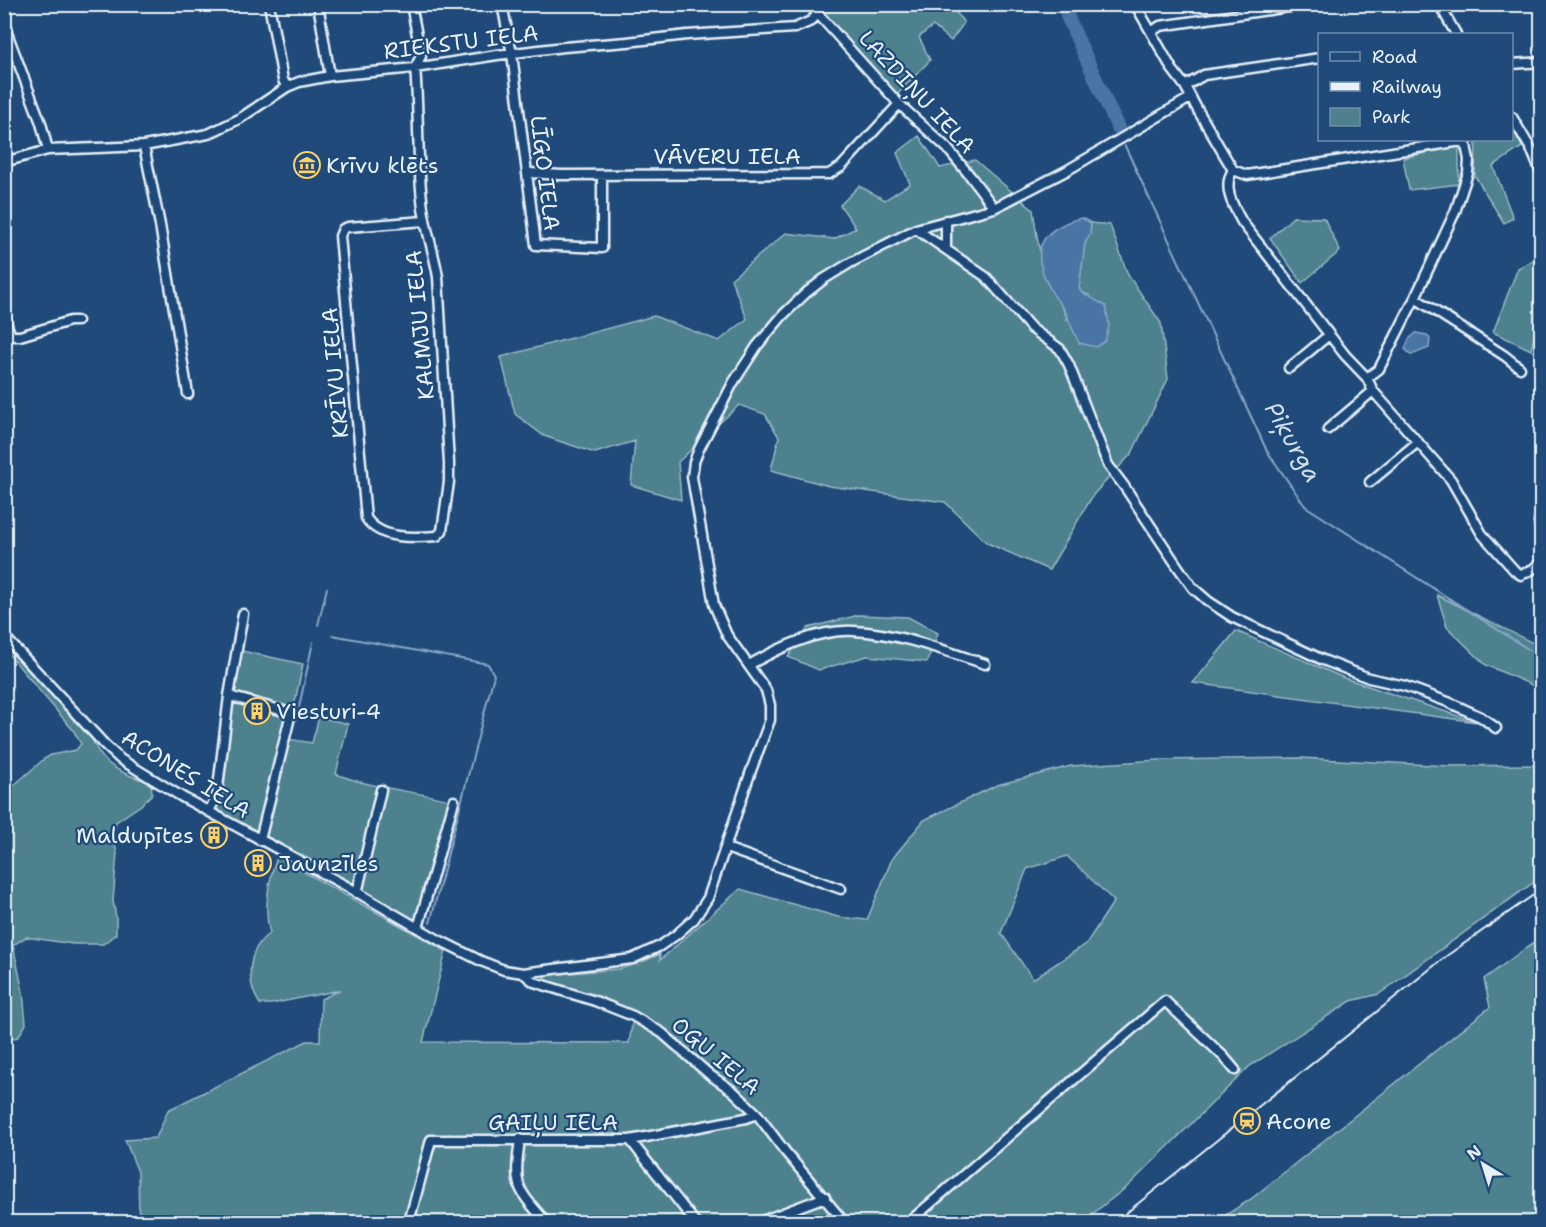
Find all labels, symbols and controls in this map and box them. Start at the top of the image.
street label: RIEKSTU IELA [382,18,540,66]
street label: LAZDIŅU IELA [852,24,982,161]
legend [1318,33,1513,141]
text: Road [1372,45,1417,69]
text: Railway [1372,75,1442,99]
text: Park [1372,105,1411,129]
street label: LĪGO IELA [524,114,566,232]
street label: VĀVERU IELA [653,142,801,171]
museum icon: Krīvu klēts [292,150,322,180]
place label: Krīvu klēts [326,151,439,180]
street label: KALMJU IELA [399,249,441,401]
street label: KRĪVU IELA [315,306,355,440]
water label: Piķurga [1257,396,1329,488]
building icon: Viesturi-4 [242,696,272,726]
place label: Viesturi-4 [276,697,381,726]
street label: ACONES IELA [116,723,256,825]
building icon: Maldupītes [199,820,229,850]
place label: Maldupītes [76,821,194,850]
building icon: Jaunzīles [243,848,273,878]
place label: Jaunzīles [278,849,379,878]
street label: OGU IELA [666,1010,766,1102]
station icon: Acone [1232,1106,1262,1136]
place label: Acone [1266,1107,1332,1136]
street label: GAIĻU IELA [488,1108,618,1138]
north arrow [1453,1134,1513,1194]
text: N [1463,1140,1486,1165]

